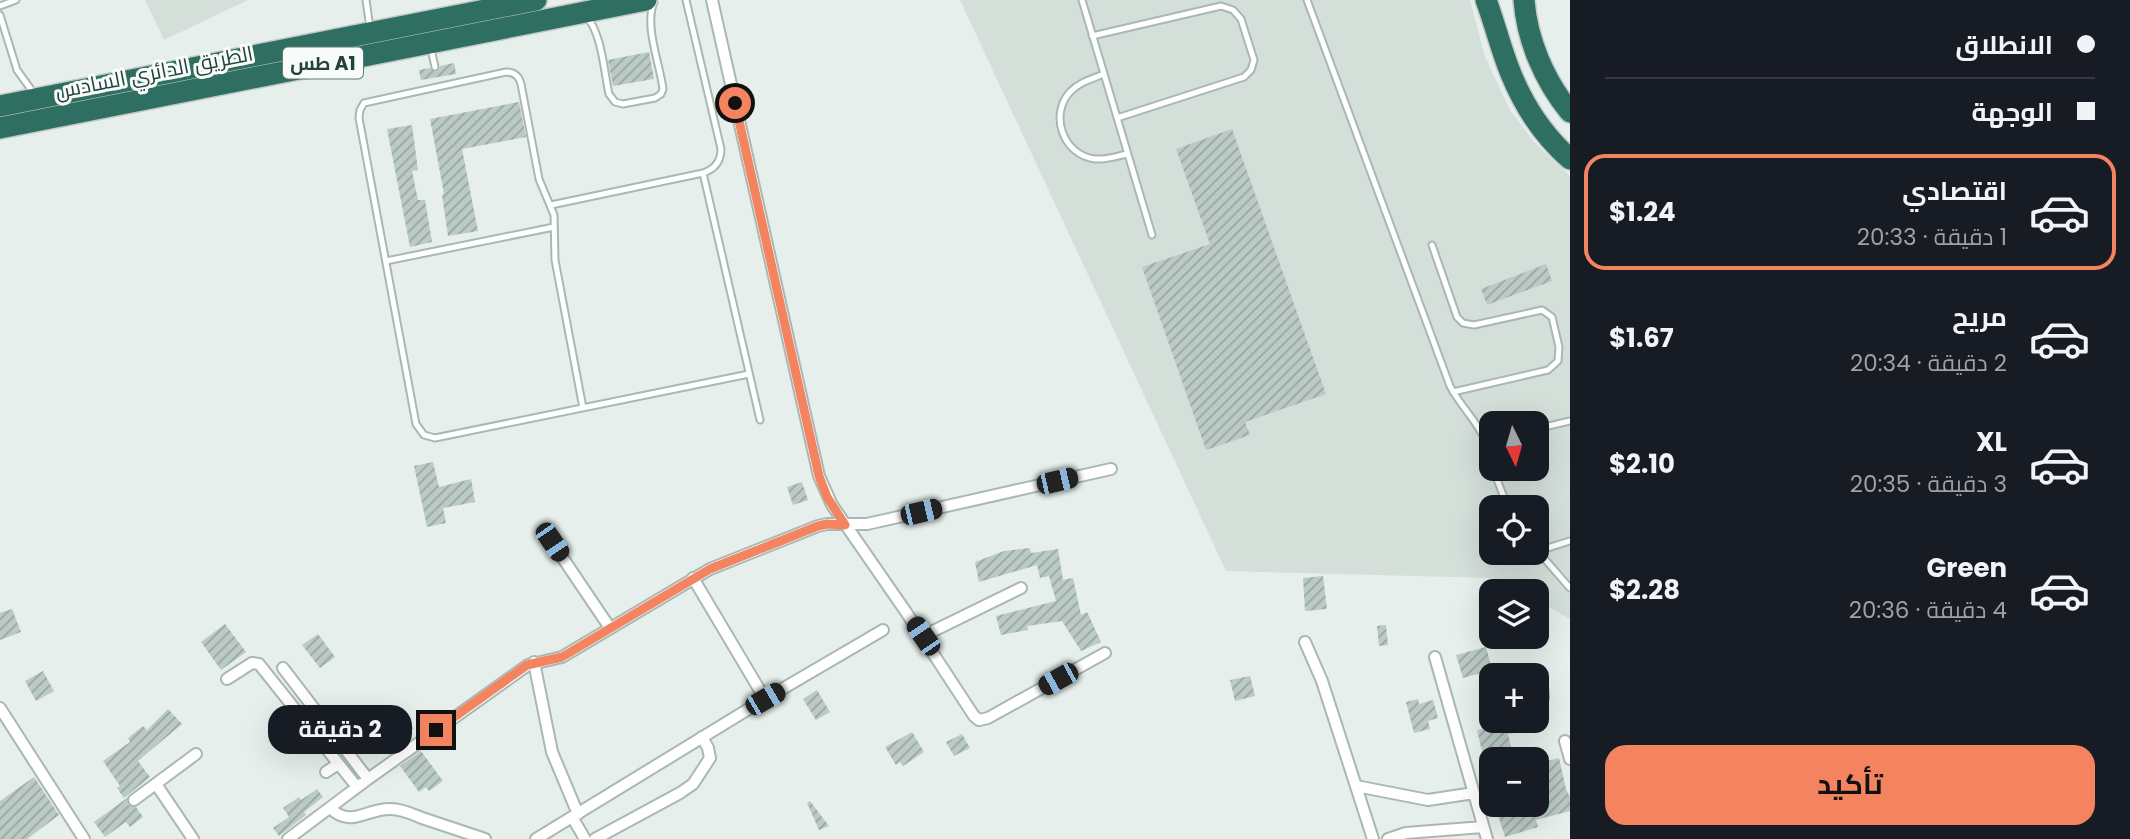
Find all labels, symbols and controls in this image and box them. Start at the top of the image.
text: الانطلاق [1955,27,2053,63]
street label: الطريق الدائري السادس [53,39,256,107]
road number: طس A1 [283,48,363,78]
route start [719,87,751,119]
text: الوجهة [1972,94,2053,130]
text: اقتصادي [1902,173,2007,209]
icon: car [2028,181,2091,244]
text: $1.24 [1609,194,1676,230]
text: 1 دقيقة · 20:33 [1857,221,2007,253]
text: مريح [1952,299,2007,335]
icon: car [2028,307,2091,370]
text: $1.67 [1609,320,1674,356]
text: 2 دقيقة · 20:34 [1850,347,2007,379]
north arrow [1479,411,1549,481]
map controls [1479,411,1549,817]
text: XL [1976,424,2007,460]
icon: car [2028,433,2091,496]
text: $2.10 [1609,446,1675,482]
car [1035,466,1080,496]
text: 3 دقيقة · 20:35 [1850,468,2007,500]
button: locate [1479,495,1549,565]
car [899,497,944,527]
car [532,519,573,565]
text: Green [1927,550,2007,586]
icon: car [2028,559,2091,622]
text: $2.28 [1609,572,1680,608]
button: layers [1479,579,1549,649]
text: 4 دقيقة · 20:36 [1849,594,2007,626]
car [903,613,944,659]
car [1035,660,1082,698]
button: + [1479,663,1549,733]
car [742,679,789,719]
callout: 2 دقيقة [268,706,412,754]
text: 2 دقيقة [298,713,382,745]
route end [420,714,452,746]
button: تأكيد [1605,745,2095,825]
button: − [1479,747,1549,817]

